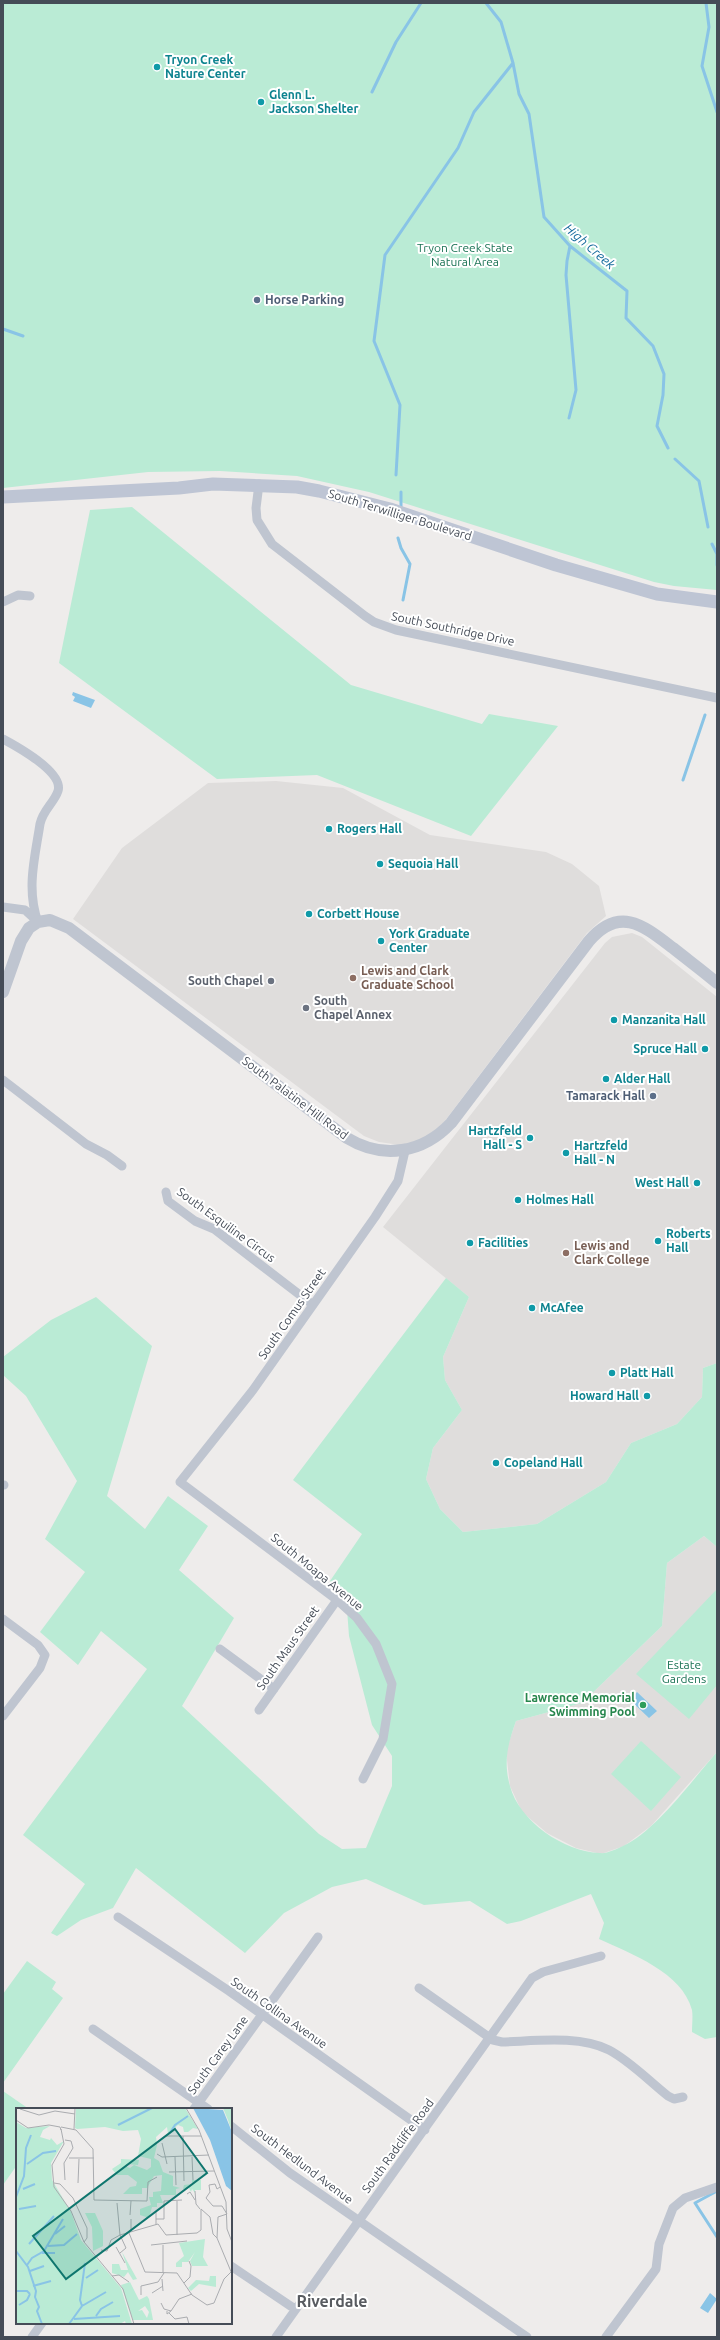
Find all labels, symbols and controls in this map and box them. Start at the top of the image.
place label: Tryon Creek Nature Center [165,53,246,80]
marker: Tryon Creek Nature Center [152,62,162,72]
place label: Glenn L. Jackson Shelter [269,88,358,115]
marker: Glenn L. Jackson Shelter [256,97,266,107]
water label: High Creek [562,220,618,272]
park label: Tryon Creek State Natural Area [417,241,513,268]
place label: Horse Parking [265,293,344,306]
marker: Horse Parking [252,295,262,305]
street label: South Terwilliger Boulevard [327,487,473,543]
street label: South Southridge Drive [390,609,516,648]
place label: Rogers Hall [337,822,402,835]
marker: Rogers Hall [324,824,334,834]
place label: Sequoia Hall [388,857,459,870]
marker: Sequoia Hall [375,859,385,869]
place label: Corbett House [317,907,400,920]
marker: Corbett House [304,909,314,919]
place label: York Graduate Center [389,927,470,954]
marker: York Graduate Center [376,936,386,946]
place label: Lewis and Clark Graduate School [361,964,454,991]
marker: Lewis and Clark Graduate School [348,973,358,983]
place label: South Chapel [188,974,263,987]
marker: South Chapel [266,976,276,986]
place label: South Chapel Annex [314,994,392,1021]
marker: South Chapel Annex [301,1003,311,1013]
place label: Manzanita Hall [622,1013,706,1026]
marker: Manzanita Hall [609,1015,619,1025]
place label: Spruce Hall [633,1042,697,1055]
marker: Spruce Hall [700,1044,710,1054]
street label: South Palatine Hill Road [240,1054,351,1142]
place label: Alder Hall [614,1072,671,1085]
marker: Alder Hall [601,1074,611,1084]
place label: Tamarack Hall [566,1089,645,1102]
marker: Tamarack Hall [648,1091,658,1101]
place label: Hartzfeld Hall - S [468,1124,522,1151]
marker: Hartzfeld Hall - S [525,1133,535,1143]
place label: Hartzfeld Hall - N [574,1139,628,1166]
marker: Hartzfeld Hall - N [561,1148,571,1158]
place label: West Hall [635,1176,689,1189]
marker: West Hall [692,1178,702,1188]
street label: South Esquiline Circus [175,1185,278,1265]
place label: Holmes Hall [526,1193,594,1206]
marker: Holmes Hall [513,1195,523,1205]
place label: Roberts Hall [666,1227,711,1254]
place label: Facilities [478,1236,529,1249]
marker: Roberts Hall [653,1236,663,1246]
marker: Facilities [465,1238,475,1248]
place label: Lewis and Clark College [574,1239,650,1266]
marker: Lewis and Clark College [561,1248,571,1258]
street label: South Comus Street [255,1266,328,1361]
place label: McAfee [540,1301,584,1314]
marker: McAfee [527,1303,537,1313]
place label: Platt Hall [620,1366,674,1379]
marker: Platt Hall [607,1368,617,1378]
place label: Howard Hall [570,1389,639,1402]
marker: Howard Hall [642,1391,652,1401]
place label: Copeland Hall [504,1456,583,1469]
marker: Copeland Hall [491,1458,501,1468]
street label: South Moapa Avenue [269,1531,366,1613]
street label: South Maus Street [254,1603,322,1692]
park label: Estate Gardens [662,1658,706,1685]
place label: Lawrence Memorial Swimming Pool [525,1691,635,1718]
marker: Lawrence Memorial Swimming Pool [638,1700,648,1710]
street label: South Collina Avenue [229,1975,330,2051]
street label: South Carey Lane [185,2013,250,2096]
street label: South Radcliffe Road [359,2096,436,2195]
inset map [16,2108,232,2324]
street label: South Hedlund Avenue [249,2121,356,2206]
district label: Riverdale [296,2292,368,2310]

